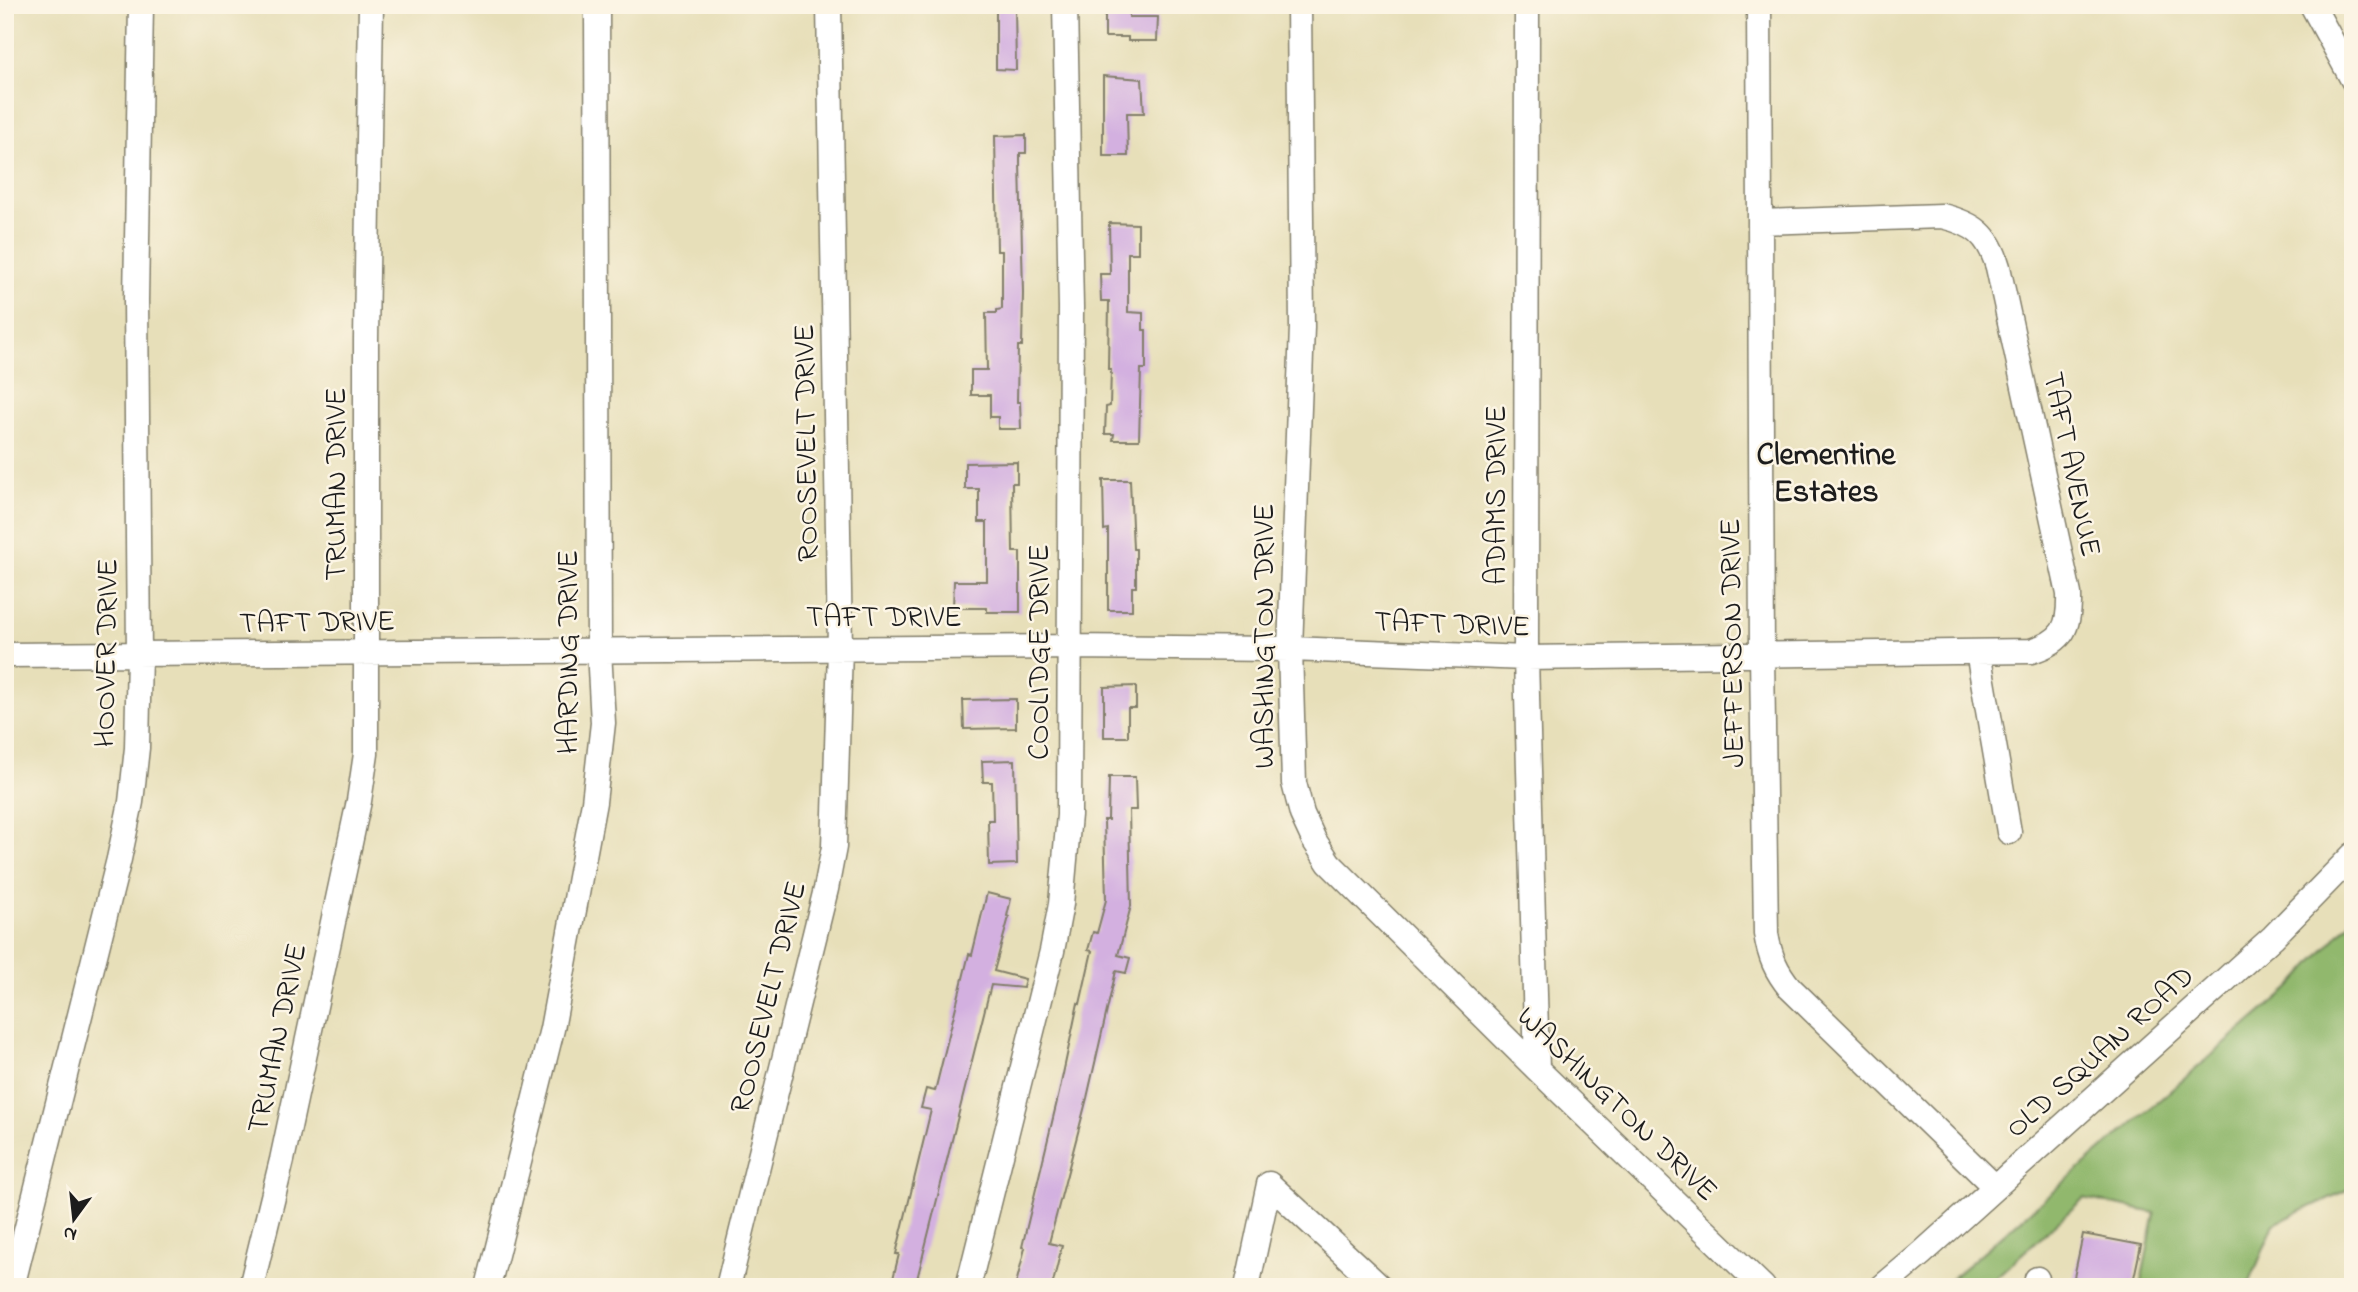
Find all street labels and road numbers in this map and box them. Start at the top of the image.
street label: ROOSEVELT DRIVE [784,324,832,562]
street label: TAFT AVENUE [2029,368,2111,561]
street label: TRUMAN DRIVE [316,387,360,581]
street label: ADAMS DRIVE [1476,405,1520,585]
street label: WASHINGTON DRIVE [1244,503,1288,769]
street label: JEFFERSON DRIVE [1710,518,1758,768]
street label: COOLIDGE DRIVE [1019,544,1063,760]
street label: HARDING DRIVE [548,550,592,754]
street label: HOOVER DRIVE [84,558,132,748]
street label: TAFT DRIVE [806,597,962,641]
street label: TAFT DRIVE [239,601,395,647]
street label: TAFT DRIVE [1373,601,1531,651]
street label: ROOSEVELT DRIVE [720,877,820,1118]
street label: TRUMAN DRIVE [237,939,321,1138]
street label: OLD SQUAN ROAD [1997,956,2205,1150]
street label: WASHINGTON DRIVE [1505,997,1727,1213]

